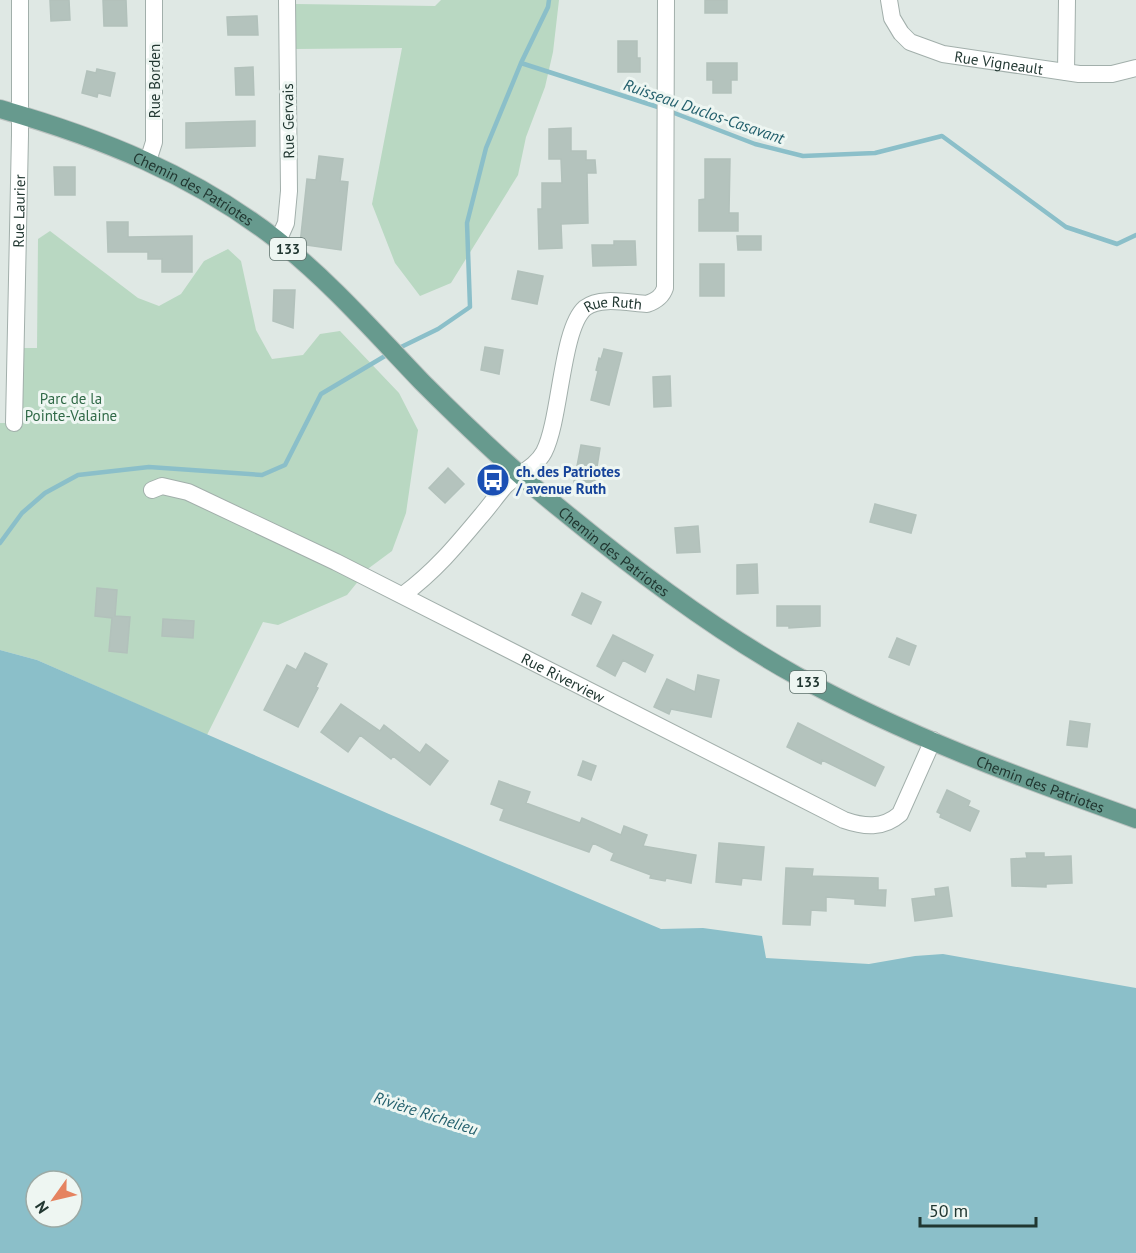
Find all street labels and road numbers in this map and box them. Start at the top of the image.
street label: Rue Borden [145,44,164,118]
street label: Rue Vigneault [953,46,1045,78]
street label: Rue Gervais [278,83,298,159]
street label: Chemin des Patriotes [130,147,258,229]
street label: Rue Laurier [8,174,29,248]
road number: 133 [270,238,306,260]
street label: Rue Ruth [580,291,643,316]
street label: Chemin des Patriotes [555,502,673,600]
street label: Rue Riverview [518,648,608,706]
road number: 133 [790,671,826,693]
street label: Chemin des Patriotes [974,751,1107,816]

